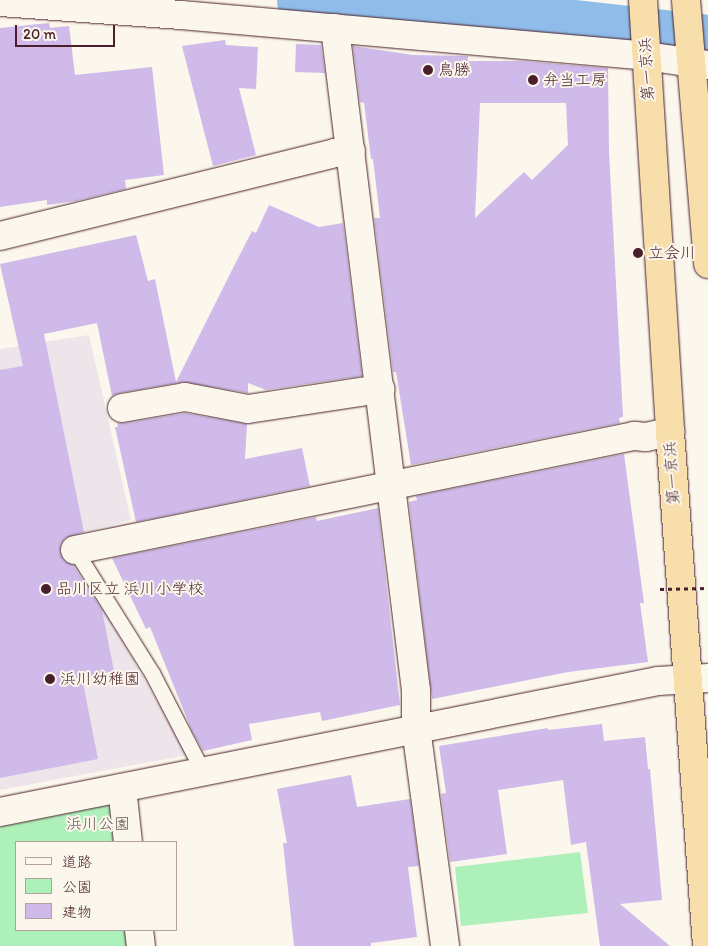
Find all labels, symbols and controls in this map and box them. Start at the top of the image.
scale bar [18,15,118,47]
text: 20 m [23,25,56,43]
street label: 第一京浜 [636,37,658,101]
place label: 鳥勝 [438,60,470,80]
marker: 鳥勝 [422,64,434,76]
place label: 弁当工房 [543,70,607,90]
marker: 弁当工房 [527,74,539,86]
place label: 立会川 [648,243,696,263]
marker: 立会川 [632,247,644,259]
street label: 第一京浜 [660,440,684,506]
place label: 品川区立 浜川小学校 [56,579,204,599]
marker: 品川区立 浜川小学校 [40,583,52,595]
place label: 浜川幼稚園 [60,669,140,689]
marker: 浜川幼稚園 [44,673,56,685]
park label: 浜川公園 [66,814,130,834]
legend [15,841,178,931]
text: 道路 [62,853,92,871]
text: 公園 [62,878,92,896]
text: 建物 [62,903,92,921]

